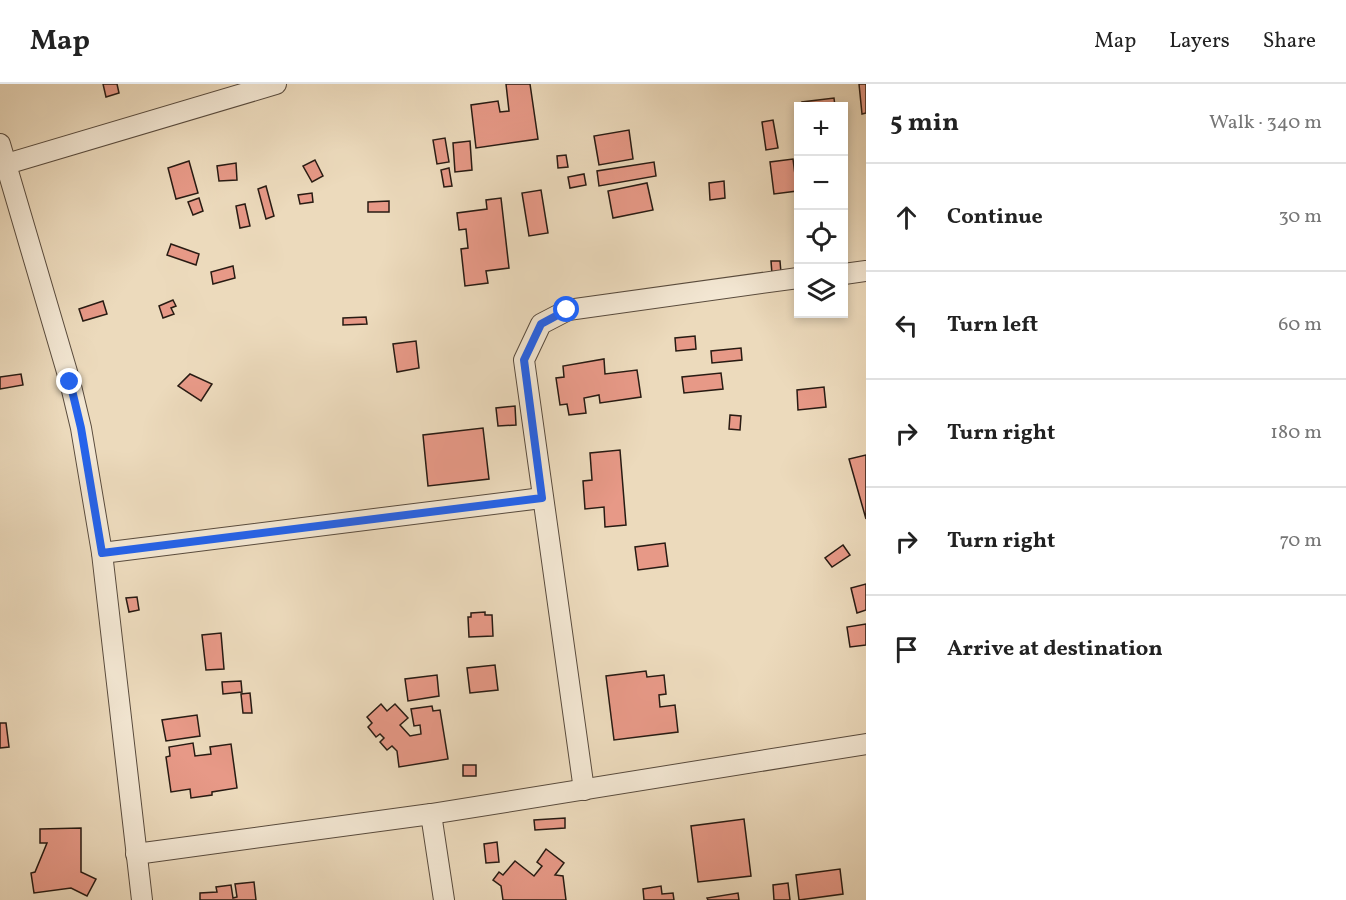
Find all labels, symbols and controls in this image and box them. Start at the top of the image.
text: Map [30,22,90,61]
text: Map [1094,27,1136,56]
text: Layers [1169,27,1230,56]
text: Share [1263,27,1316,56]
map controls [794,102,848,318]
button: + [794,102,848,156]
text: 5 min [890,105,959,141]
text: Walk · 340 m [1209,109,1322,137]
button: − [794,156,848,210]
icon: ahead [890,201,923,234]
text: Continue [947,202,1043,233]
text: 30 m [1278,203,1322,231]
button: locate [794,210,848,264]
button: layers [794,264,848,318]
route start [553,296,579,322]
icon: left [890,309,923,342]
text: Turn left [947,310,1038,341]
text: 60 m [1278,311,1322,339]
route end [56,368,82,394]
icon: right [890,417,923,450]
text: Turn right [947,418,1055,449]
text: 180 m [1270,419,1322,447]
icon: right [890,525,923,558]
text: Turn right [947,526,1055,557]
text: 70 m [1279,527,1322,555]
icon: arrive [890,633,923,666]
text: Arrive at destination [947,634,1163,665]

